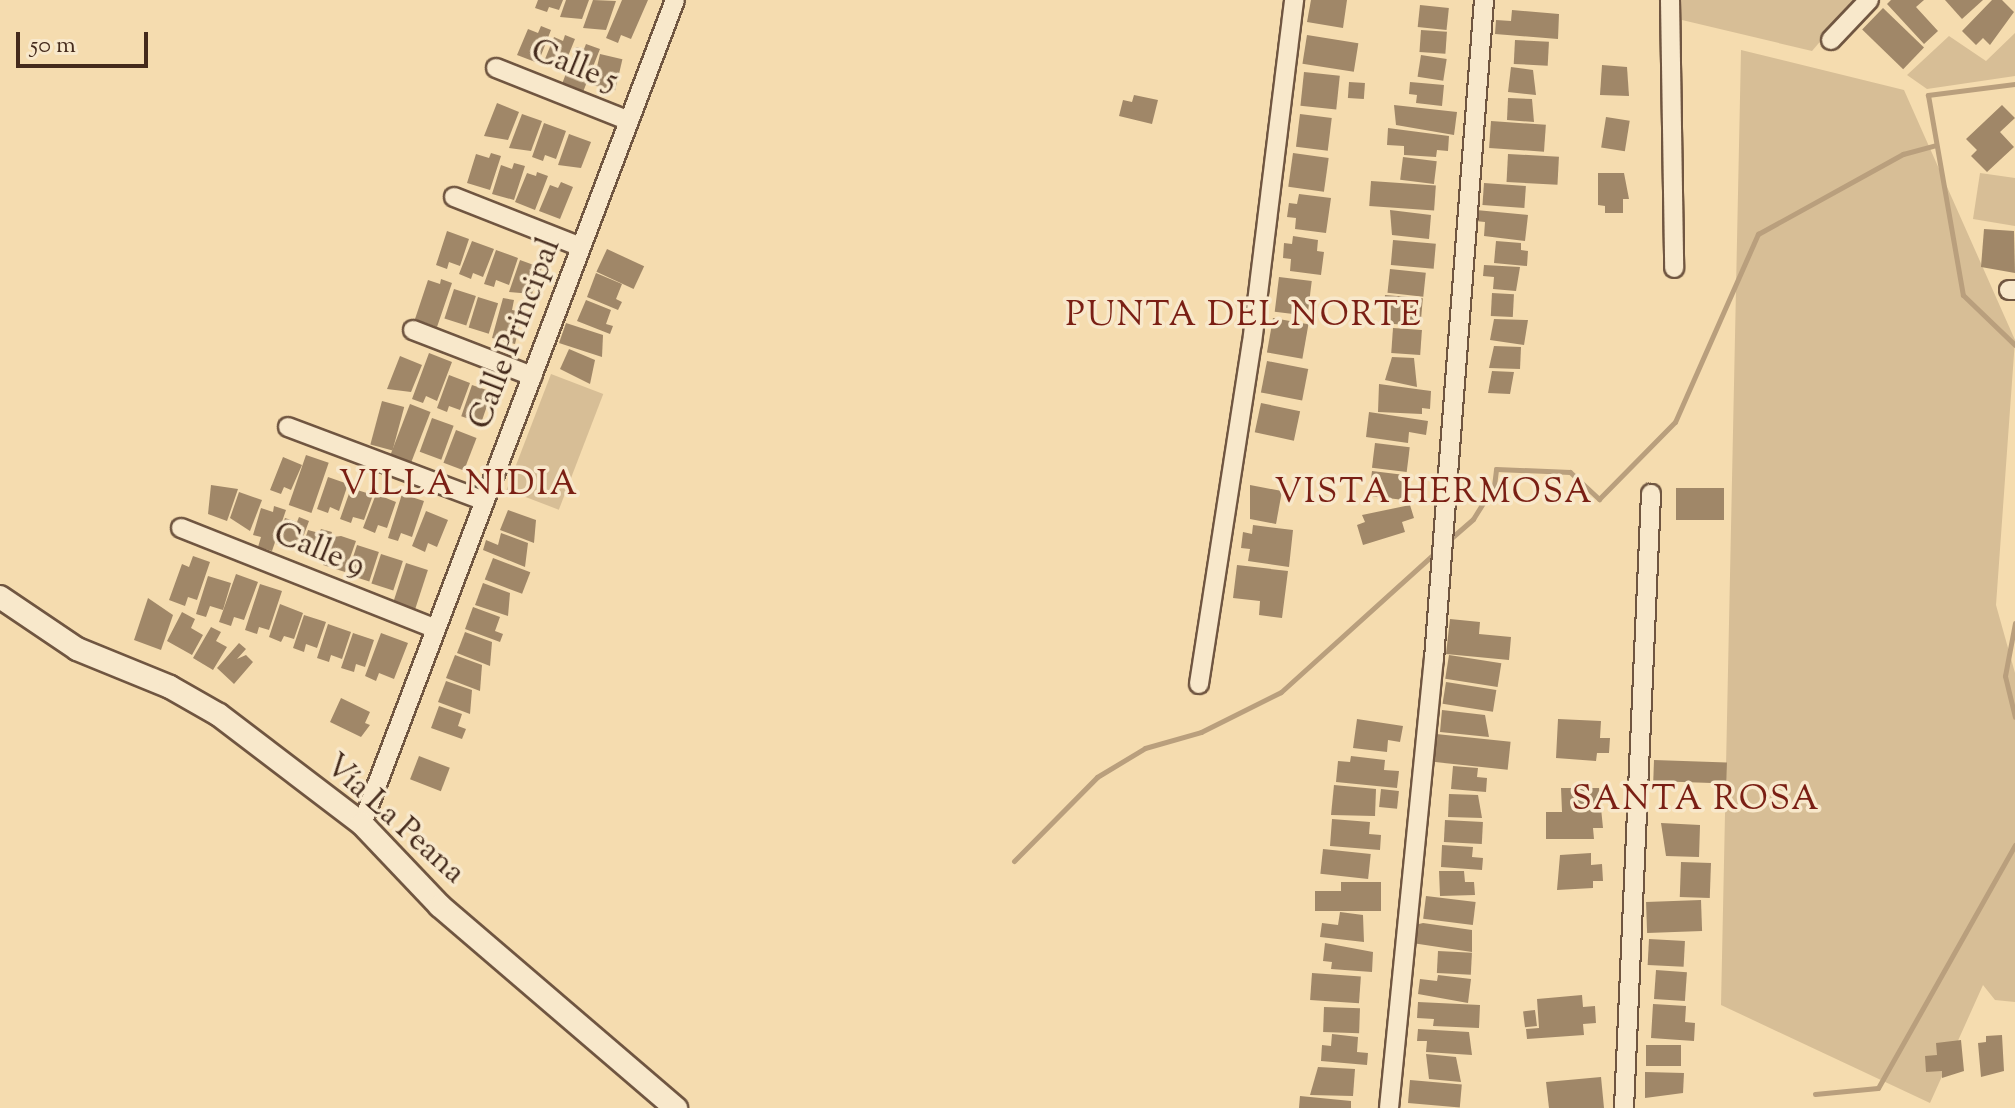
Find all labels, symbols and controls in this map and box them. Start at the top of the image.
scale bar [20,16,152,66]
text: 50 m [30,29,76,63]
street label: Calle 5 [525,32,623,102]
street label: Calle Principal [462,233,570,435]
district label: PUNTA DEL NORTE [1066,297,1422,337]
district label: VILLA NIDIA [339,466,579,506]
district label: VISTA HERMOSA [1274,474,1594,514]
street label: Calle 9 [268,515,370,587]
street label: Vía La Peana [316,747,472,893]
district label: SANTA ROSA [1571,781,1821,821]

